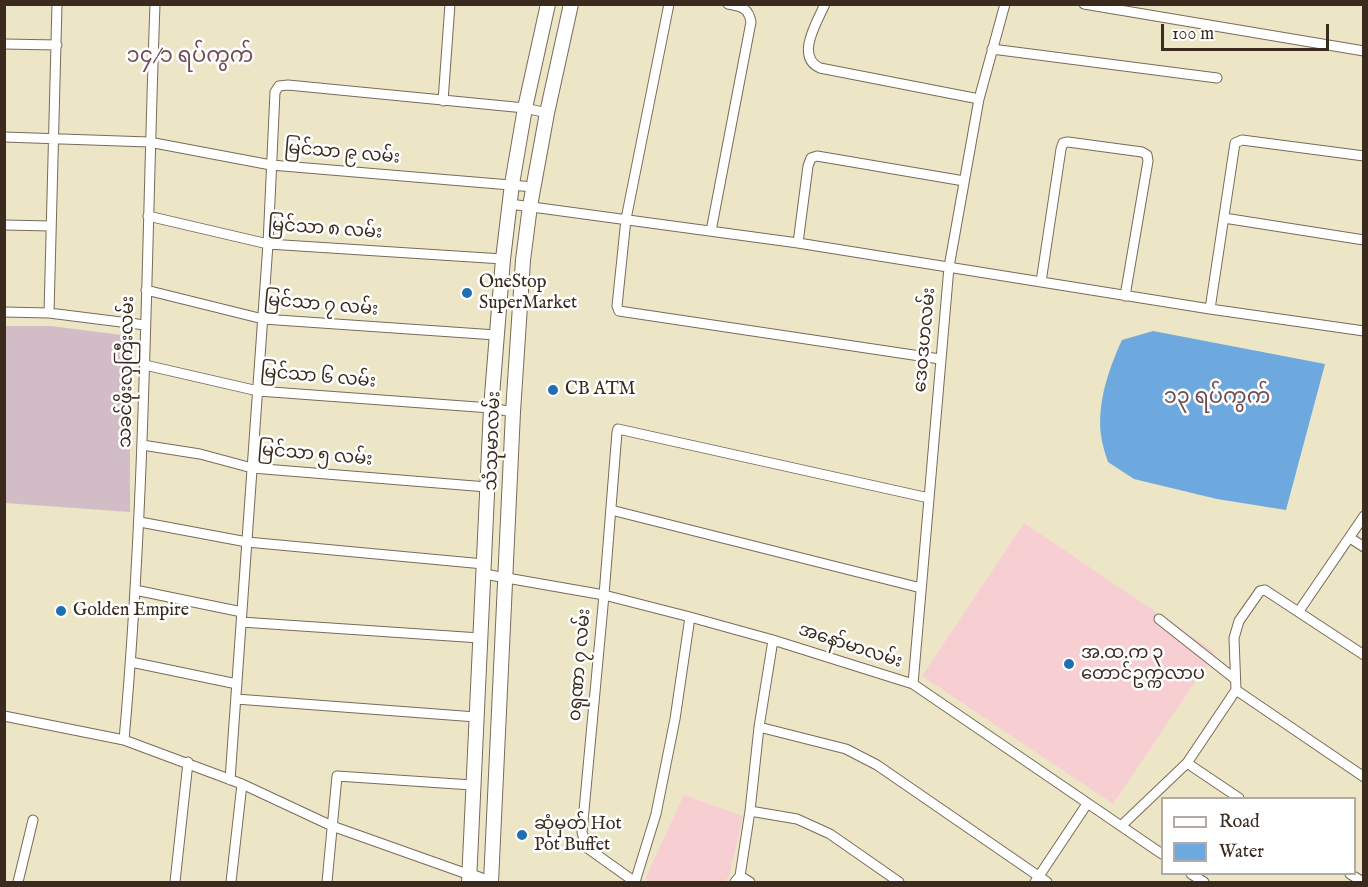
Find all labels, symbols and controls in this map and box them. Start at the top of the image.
scale bar [1164,12,1332,50]
text: 100 m [1172,23,1214,46]
district label: ၁၄/၁ ရပ်ကွက် [127,45,253,71]
street label: မြင်သာ ၉ လမ်း [283,138,401,170]
street label: မြင်သာ ၈ လမ်း [267,215,383,245]
place label: OneStop SuperMarket [479,272,577,314]
marker: OneStop SuperMarket [460,286,474,300]
street label: ဒေဝဒဟလမ်း [911,287,941,393]
street label: မြင်သာ ၇ လမ်း [263,290,379,322]
street label: သခင်ဖိုးလှကြီးလမ်း [116,296,140,448]
street label: မြင်သာ ၆ လမ်း [259,362,377,394]
place label: CB ATM [565,379,635,401]
marker: CB ATM [546,383,560,397]
district label: ၁၃ ရပ်ကွက် [1164,386,1270,412]
street label: သံသုမာလမ်း [481,391,507,491]
street label: မြင်သာ ၅ လမ်း [257,440,373,472]
place label: Golden Empire [73,600,189,622]
marker: Golden Empire [54,604,68,618]
street label: ၀ရုဏာ ၇ လမ်း [565,608,597,722]
street label: အနော်မာလမ်း [795,620,905,674]
place label: အ.ထ.က ၃ တောင်ဥက္ကလာပ [1081,643,1205,686]
marker: အ.ထ.က ၃ တောင်ဥက္ကလာပ [1062,657,1076,671]
legend [1161,797,1356,875]
text: Road [1219,811,1260,834]
place label: ဆုံမှတ် Hot Pot Buffet [534,814,622,856]
marker: ဆုံမှတ် Hot Pot Buffet [515,828,529,842]
text: Water [1219,841,1264,864]

